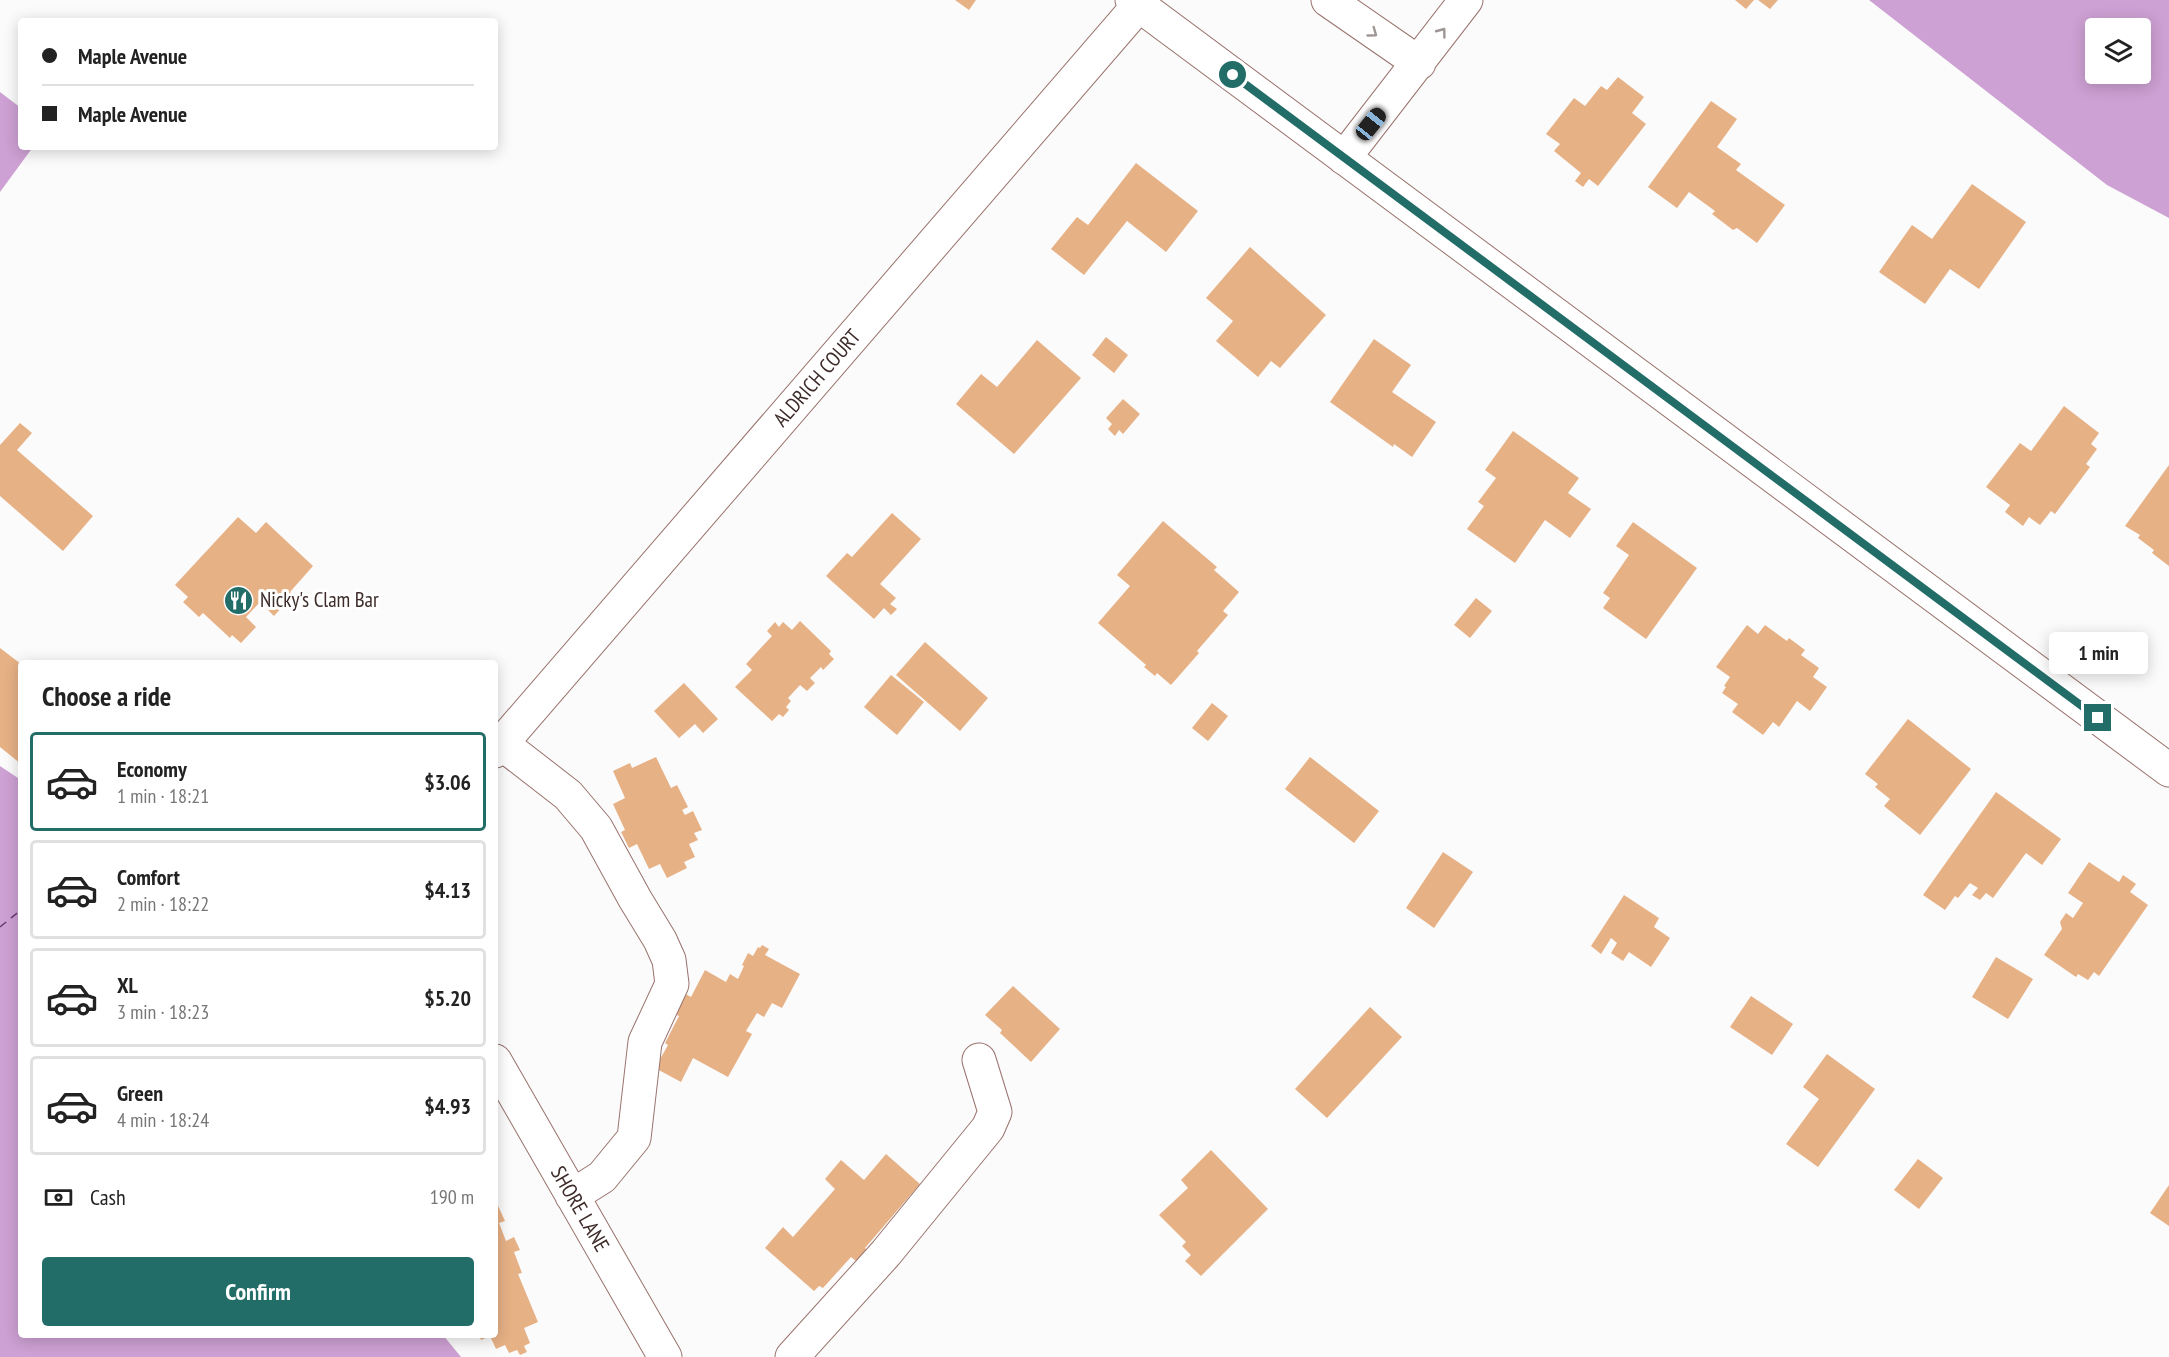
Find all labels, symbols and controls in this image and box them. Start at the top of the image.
map controls [2085,18,2151,84]
button: layers [2085,18,2151,84]
one-way arrow [1366,25,1377,36]
one-way arrow [1435,27,1446,38]
text: Maple Avenue [78,42,187,70]
route start [1219,61,1246,88]
text: Maple Avenue [78,100,187,128]
car [1353,104,1389,144]
street label: ALDRICH COURT [767,323,867,432]
restaurant icon: Nicky's Clam Bar [223,584,255,616]
place label: Nicky's Clam Bar [260,586,379,613]
callout: 1 min [2048,631,2148,673]
text: 1 min [2078,640,2119,666]
text: Choose a ride [42,679,171,713]
route end [2084,704,2111,731]
icon: car [45,755,99,809]
text: Economy [117,755,187,783]
text: $3.06 [424,768,471,796]
text: 1 min · 18:21 [117,783,209,809]
icon: car [45,863,99,917]
text: Comfort [117,863,180,891]
text: $4.13 [424,876,471,904]
text: 2 min · 18:22 [117,891,209,917]
icon: car [45,971,99,1025]
text: XL [117,971,138,999]
text: $5.20 [424,984,471,1012]
text: 3 min · 18:23 [117,999,209,1025]
icon: car [45,1079,99,1133]
text: Green [117,1079,163,1107]
text: $4.93 [424,1092,471,1120]
text: 4 min · 18:24 [117,1107,209,1133]
street label: SHORE LANE [545,1161,616,1256]
icon: cash [42,1181,75,1214]
text: Cash [90,1183,126,1211]
text: 190 m [430,1184,474,1210]
button: Confirm [42,1257,474,1326]

